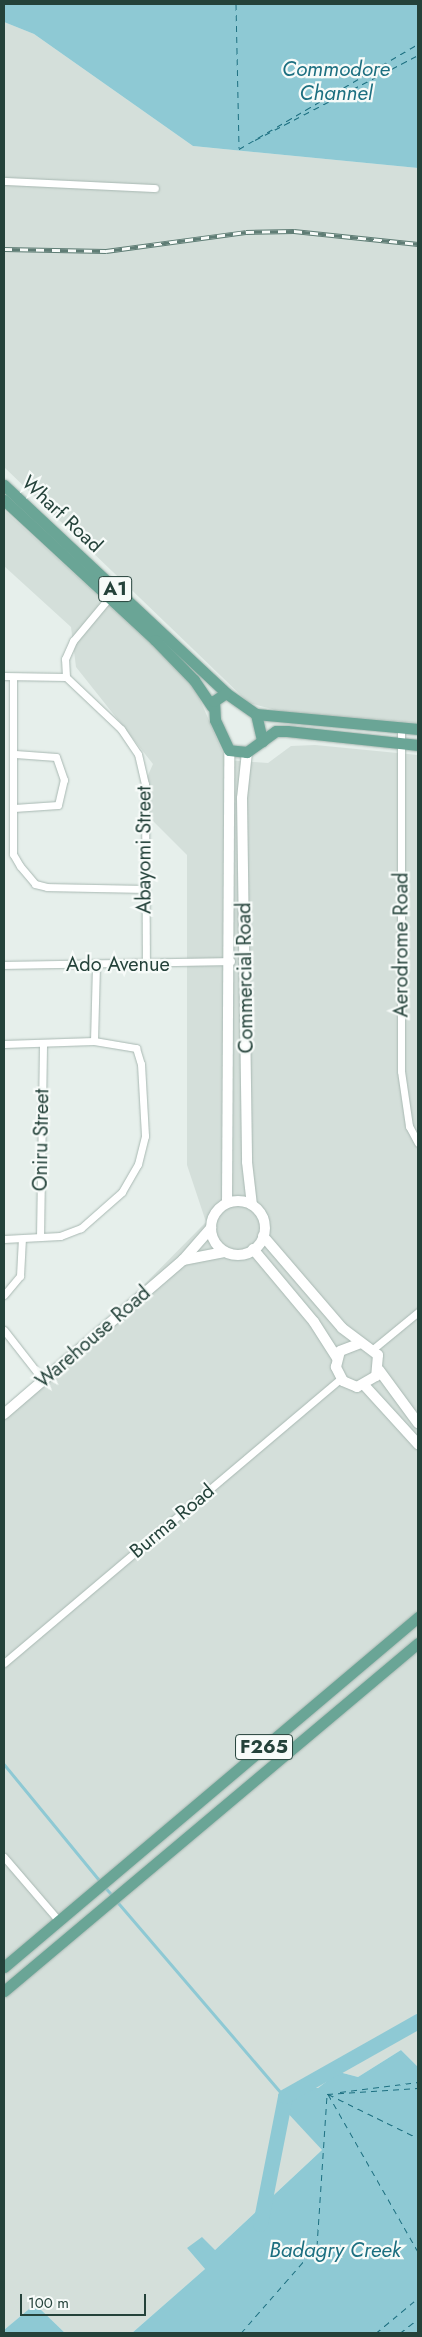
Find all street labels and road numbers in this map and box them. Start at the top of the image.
street label: Wharf Road [17,471,107,557]
road number: A1 [98,572,132,606]
street label: Abayomi Street [132,786,156,914]
street label: Aerodrome Road [389,873,413,1017]
street label: Commercial Road [232,902,258,1054]
street label: Ado Avenue [66,952,170,976]
street label: Oniru Street [28,1089,54,1191]
street label: Warehouse Road [31,1281,155,1393]
street label: Burma Road [125,1479,219,1563]
road number: F265 [234,1730,294,1764]

